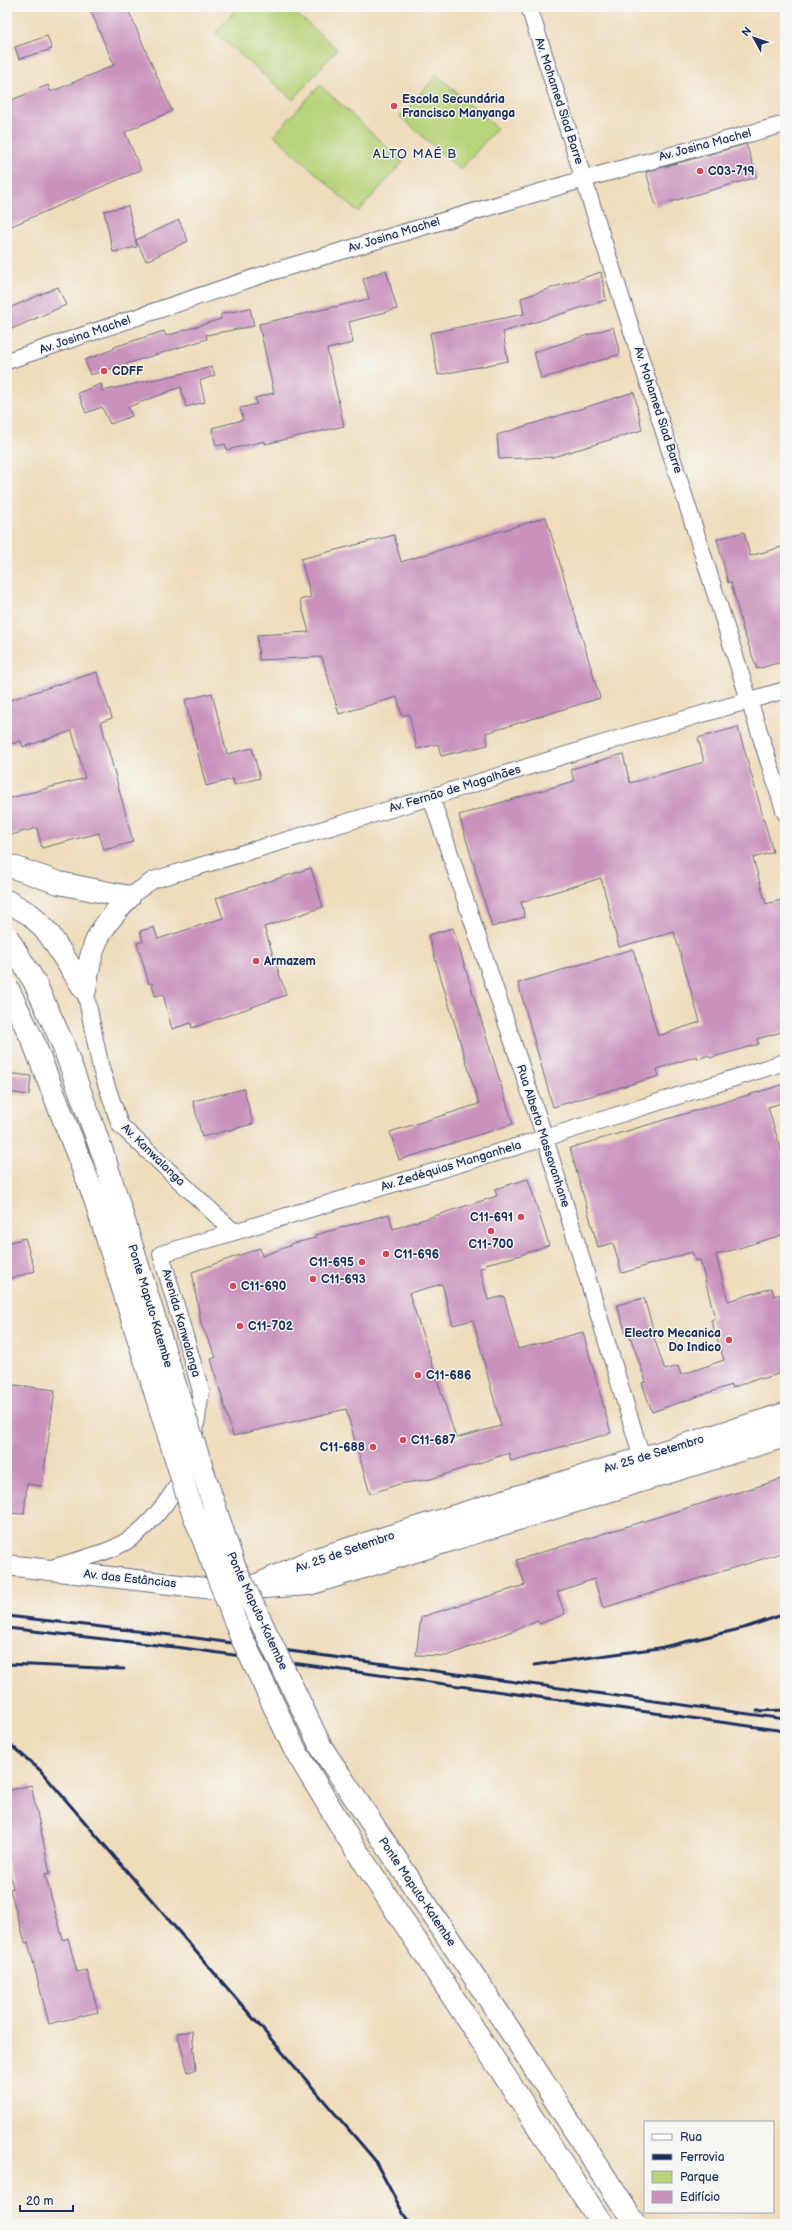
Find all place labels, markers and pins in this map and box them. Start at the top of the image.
place label: Escola Secundária Francisco Manyanga [402,92,515,121]
marker: Escola Secundária Francisco Manyanga [389,101,399,111]
place label: C03-719 [708,164,755,179]
marker: C03-719 [695,166,705,176]
place label: CDFF [112,364,144,379]
marker: CDFF [99,366,109,376]
place label: Armazem [263,954,316,969]
marker: Armazem [251,956,261,966]
place label: C11-691 [470,1210,513,1225]
marker: C11-691 [516,1212,526,1222]
marker: C11-700 [486,1226,496,1236]
place label: C11-700 [468,1237,514,1252]
place label: C11-696 [394,1247,439,1262]
marker: C11-696 [381,1249,391,1259]
place label: C11-695 [309,1255,354,1270]
marker: C11-695 [357,1257,367,1267]
place label: C11-693 [321,1272,366,1287]
marker: C11-693 [308,1274,318,1284]
place label: C11-690 [241,1279,286,1294]
marker: C11-690 [228,1281,238,1291]
place label: C11-702 [248,1319,294,1334]
marker: C11-702 [235,1321,245,1331]
place label: Electro Mecanica Do Indico [624,1326,721,1355]
marker: Electro Mecanica Do Indico [724,1335,734,1345]
place label: C11-686 [426,1368,471,1383]
marker: C11-686 [413,1370,423,1380]
place label: C11-687 [411,1433,456,1448]
marker: C11-687 [398,1435,408,1445]
place label: C11-688 [320,1440,365,1455]
marker: C11-688 [368,1442,378,1452]

